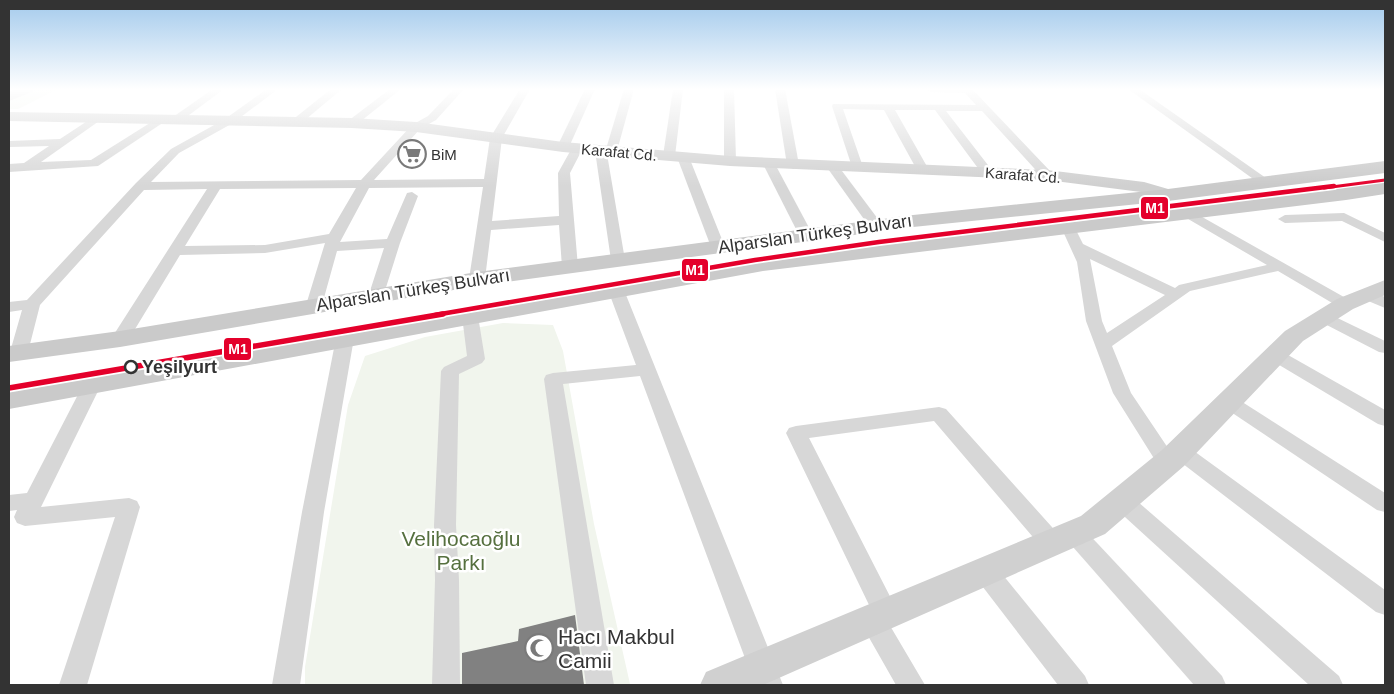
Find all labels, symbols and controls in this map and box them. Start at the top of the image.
supermarket icon: BiM [397,139,427,169]
street label: Karafat Cd. [580,140,658,164]
place label: BiM [431,146,457,163]
street label: Karafat Cd. [985,164,1061,186]
line badge: M1 [1140,196,1169,220]
text: M1 [1145,200,1165,216]
street label: Alparslan Türkeş Bulvarı [717,210,913,258]
line badge: M1 [681,258,709,282]
text: M1 [685,262,705,278]
street label: Alparslan Türkeş Bulvarı [315,265,511,315]
line badge: M1 [223,337,252,361]
text: M1 [228,341,248,357]
place label: Yeşilyurt [142,357,217,377]
marker: Yeşilyurt [124,360,138,374]
park label: Velihocaoğlu Parkı [401,527,521,574]
place label: Hacı Makbul Camii [558,625,675,672]
mosque icon: Hacı Makbul Camii [524,633,554,663]

